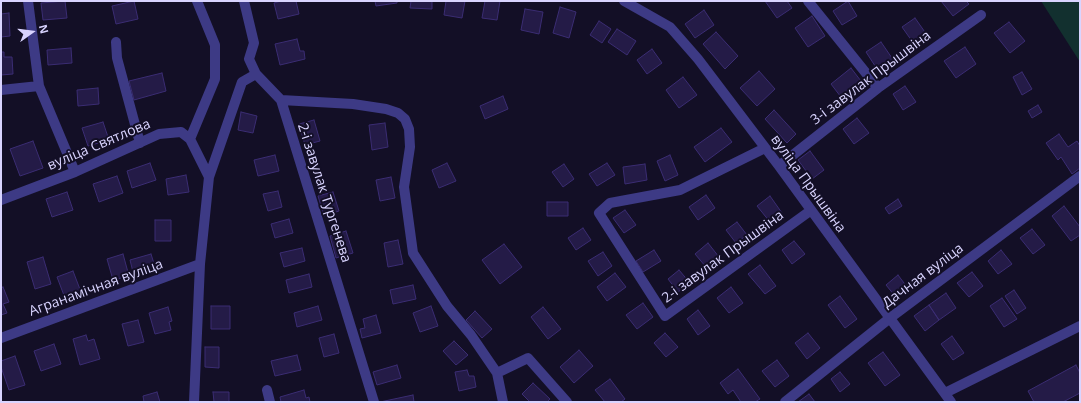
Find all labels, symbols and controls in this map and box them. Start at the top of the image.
north arrow [12,12,52,52]
text: N [36,23,52,35]
street label: 3-і завулак Прышвіна [808,27,934,129]
street label: вуліца Святлова [45,116,153,174]
street label: 2-і завулак Тургенева [294,121,354,265]
street label: вуліца Прышвіна [767,132,849,236]
street label: 2-і завулак Прышвіна [659,207,787,307]
street label: Дачная вуліца [879,240,967,312]
street label: Агранамічная вуліца [27,256,165,320]

